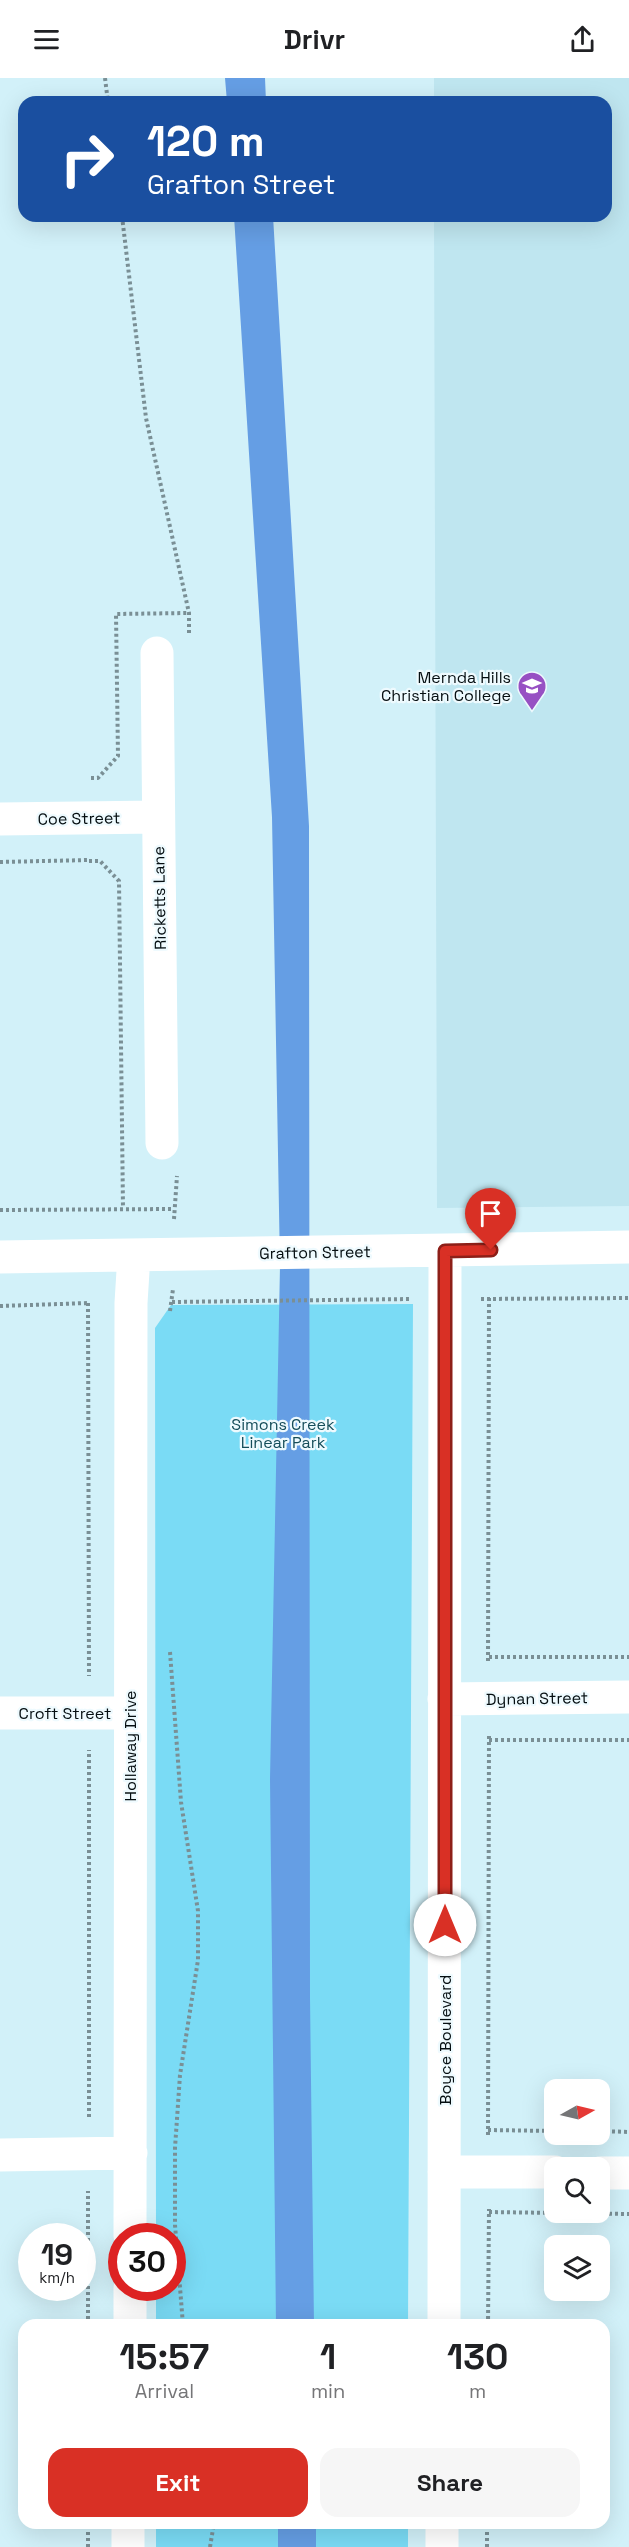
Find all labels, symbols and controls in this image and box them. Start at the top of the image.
text: Drivr [284,22,345,57]
icon: menu [30,23,63,56]
icon: share [566,23,599,56]
text: 120 m [147,115,265,168]
icon: right [48,120,126,198]
text: Grafton Street [147,167,335,202]
place label: Mernda Hills Christian College [381,667,511,706]
school or university icon: Mernda Hills Christian College [516,670,548,712]
street label: Coe Street [38,807,121,830]
street label: Ricketts Lane [148,846,171,950]
pin [465,1188,516,1250]
icon: arrive [474,1197,507,1230]
street label: Grafton Street [259,1241,371,1264]
park label: Simons Creek Linear Park [231,1414,335,1453]
street label: Dynan Street [486,1687,588,1710]
street label: Hollaway Drive [120,1690,141,1802]
street label: Croft Street [19,1703,111,1724]
position arrow [413,1893,477,1957]
street label: Boyce Boulevard [435,1975,456,2105]
north arrow [544,2079,610,2145]
map controls [544,2079,610,2301]
button: search [544,2157,610,2223]
speed limit sign: 30 [108,2223,186,2301]
text: 19 [41,2235,73,2274]
button: layers [544,2235,610,2301]
text: km/h [39,2268,75,2287]
text: 15:57 [120,2334,209,2380]
text: 1 [320,2334,336,2380]
text: 130 [447,2334,508,2380]
text: Arrival [135,2378,194,2404]
text: min [311,2378,345,2404]
text: m [469,2378,486,2404]
button: Exit [48,2448,308,2517]
button: Share [320,2448,580,2517]

